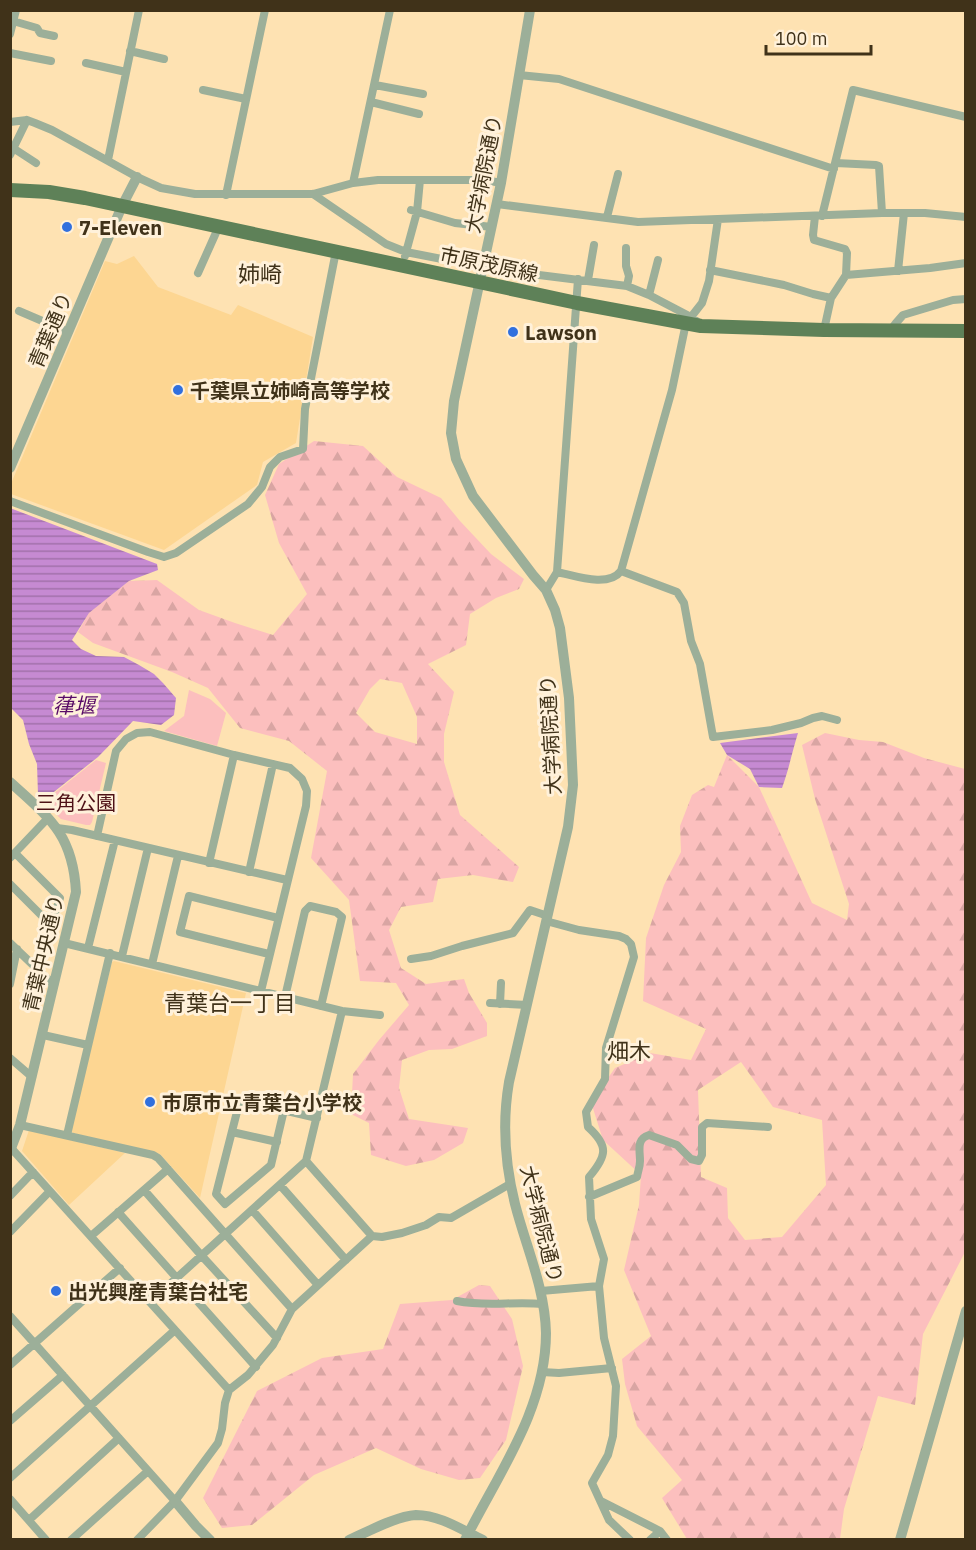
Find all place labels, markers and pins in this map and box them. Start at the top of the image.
place label: 7-Eleven [79,214,162,241]
marker: 7-Eleven [60,220,74,234]
place label: Lawson [525,319,597,346]
marker: Lawson [506,325,520,339]
place label: 千葉県立姉崎高等学校 [190,377,390,404]
marker: 千葉県立姉崎高等学校 [171,383,185,397]
place label: 市原市立青葉台小学校 [162,1089,362,1116]
marker: 市原市立青葉台小学校 [143,1095,157,1109]
place label: 出光興産青葉台社宅 [68,1278,248,1305]
marker: 出光興産青葉台社宅 [49,1284,63,1298]

